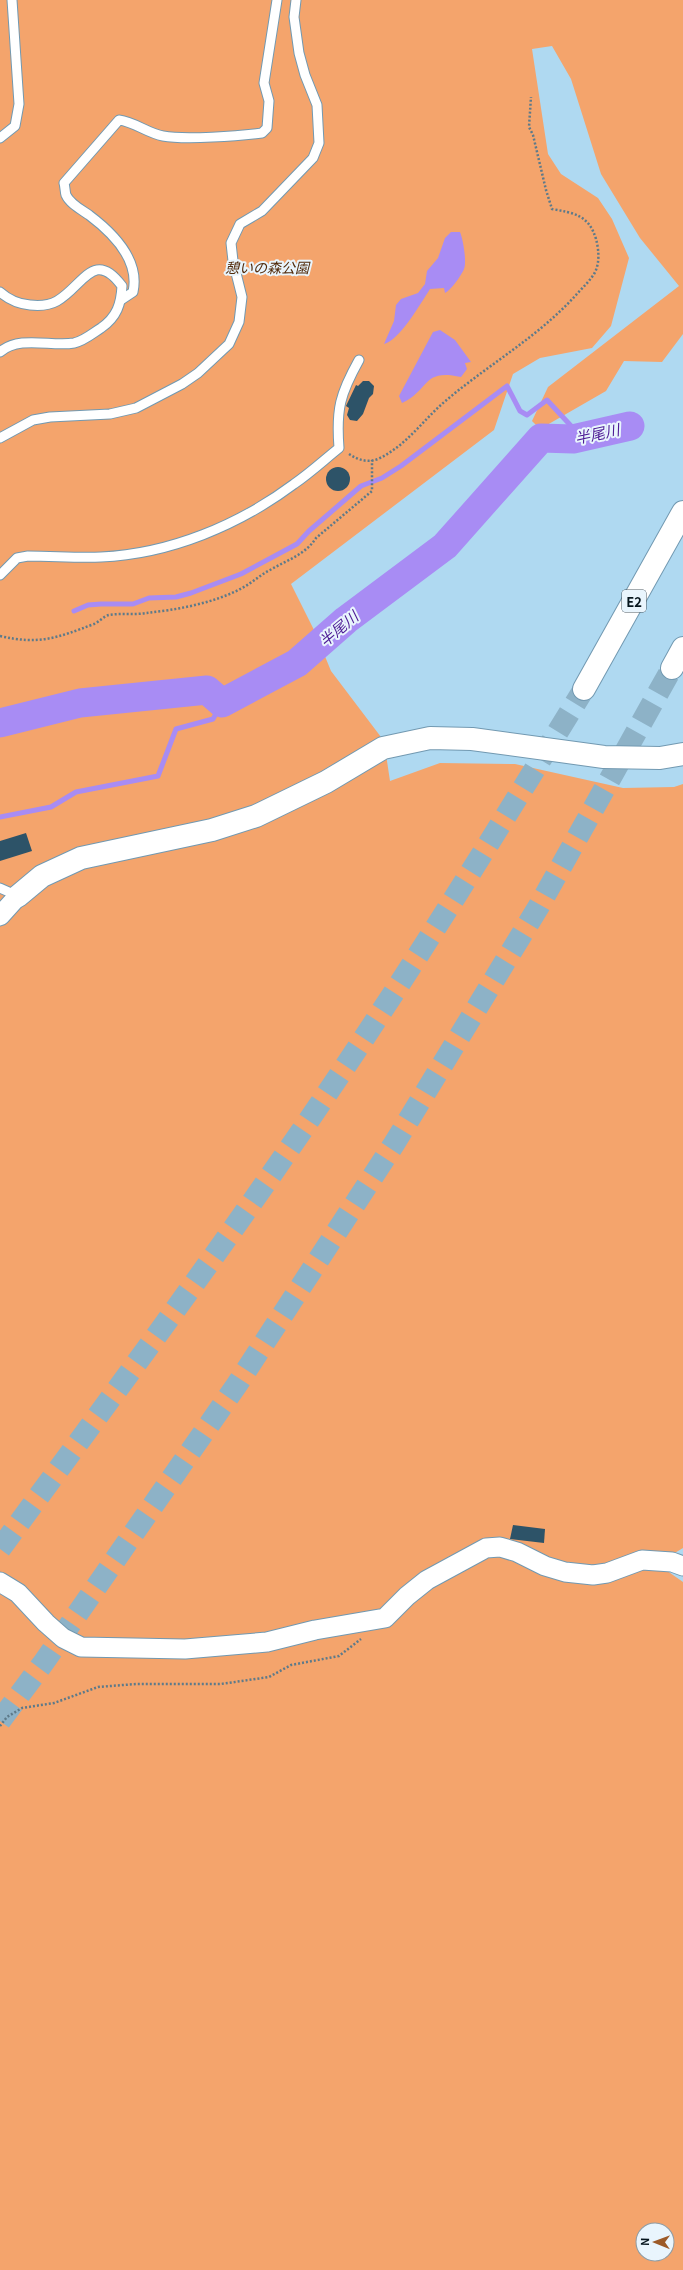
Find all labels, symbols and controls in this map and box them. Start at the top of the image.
park label: 憩いの森公園 [225,257,311,277]
water label: 半尾川 [573,418,623,448]
road number: E2 [622,590,646,612]
water label: 半尾川 [314,604,364,651]
north arrow [635,2222,675,2262]
text: N [636,2238,652,2246]

